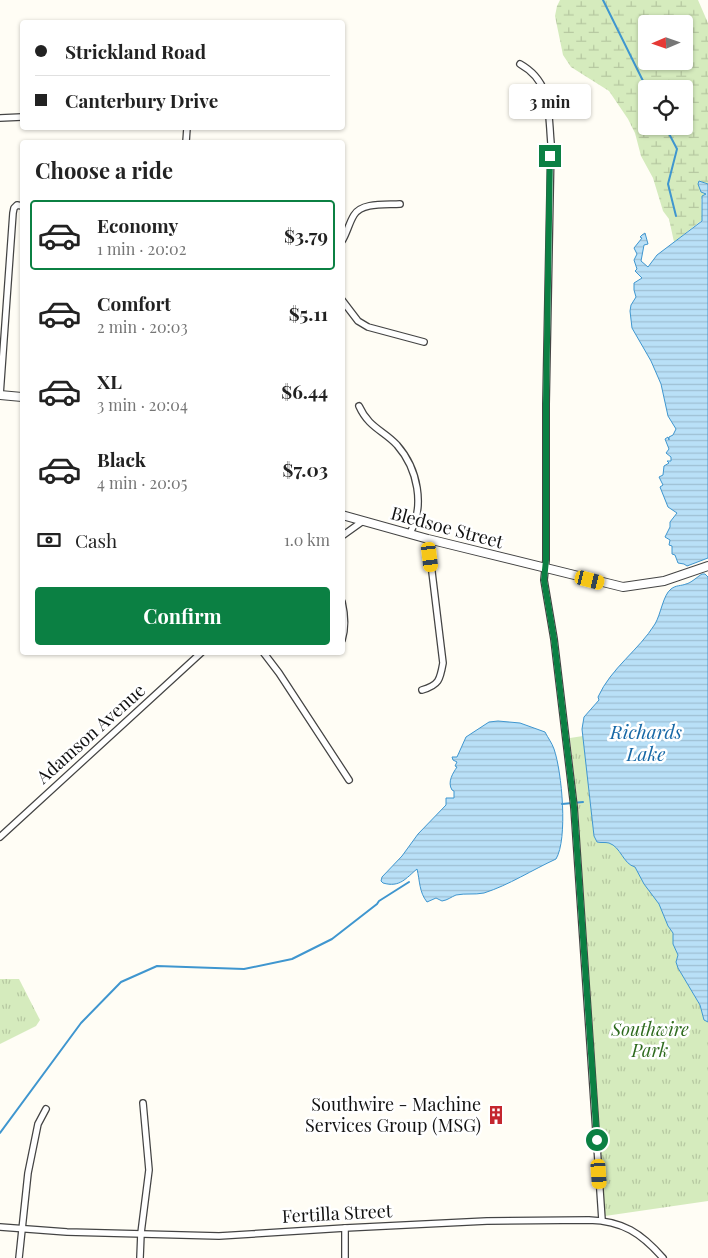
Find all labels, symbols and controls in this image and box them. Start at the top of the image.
north arrow [638,15,692,70]
map controls [638,15,693,135]
text: Strickland Road [65,38,206,64]
button: locate [638,80,693,135]
callout: 3 min [509,84,591,118]
text: Canterbury Drive [65,87,218,113]
text: 3 min [530,91,570,112]
route end [539,145,561,167]
text: Choose a ride [35,155,173,185]
text: Economy [97,212,178,238]
icon: car [37,213,82,258]
text: $3.79 [284,222,328,248]
text: 1 min · 20:02 [97,238,186,259]
text: Comfort [97,290,171,316]
icon: car [37,291,82,336]
text: $5.11 [289,300,328,326]
text: 2 min · 20:03 [97,316,188,337]
text: XL [97,368,122,394]
icon: car [37,369,82,414]
text: $6.44 [281,378,328,404]
text: 3 min · 20:04 [97,394,188,415]
text: Black [97,446,146,472]
icon: car [37,447,82,492]
text: $7.03 [282,456,328,482]
text: 4 min · 20:05 [97,472,187,493]
street label: Bledsoe Street [388,501,507,554]
icon: cash [35,526,63,554]
text: Cash [75,527,117,553]
text: 1.0 km [284,529,330,550]
car [420,541,439,573]
car [573,569,606,591]
button: Confirm [35,587,330,645]
street label: Adamson Avenue [30,678,150,789]
water label: Richards Lake [609,718,682,766]
park label: Southwire Park [610,1017,689,1062]
place label: Southwire - Machine Services Group (MSG) [305,1092,481,1137]
building icon: Southwire - Machine Services Group (MSG) [485,1104,507,1126]
route start [586,1129,608,1151]
car [590,1159,607,1189]
street label: Fertilla Street [281,1198,393,1228]

